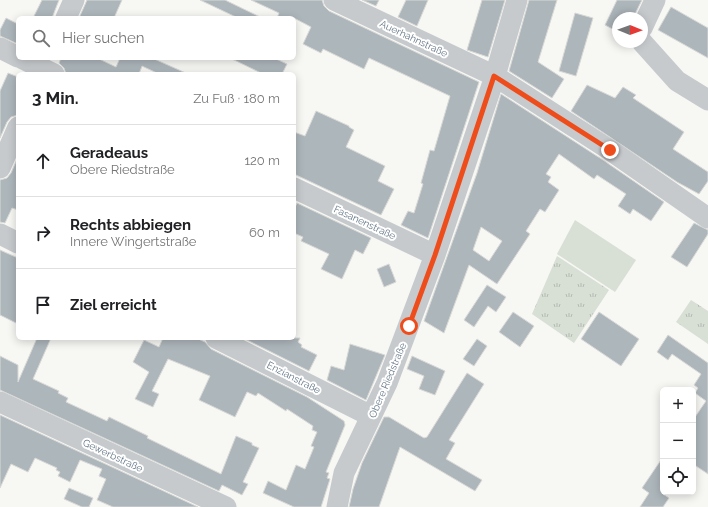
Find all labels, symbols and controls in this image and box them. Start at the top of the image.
north arrow [612,12,648,48]
search box [16,16,296,60]
street label: Auerhahnstraße [378,18,449,59]
icon: search [30,27,52,49]
text: Hier suchen [62,29,145,47]
text: 3 Min. [32,88,79,108]
text: Zu Fuß · 180 m [193,91,280,106]
route end [601,141,619,159]
text: Geradeaus [70,144,148,162]
icon: ahead [32,150,54,172]
text: 120 m [244,153,280,168]
text: Obere Riedstraße [70,162,175,177]
street label: Fasanenstraße [332,203,398,242]
text: Rechts abbiegen [70,216,191,234]
icon: right [32,222,54,244]
text: 60 m [249,225,280,240]
text: Innere Wingertstraße [70,234,197,249]
icon: arrive [32,294,54,316]
text: Ziel erreicht [70,296,157,314]
route start [400,317,418,335]
street label: Obere Riedstraße [367,341,408,419]
street label: Enzianstraße [265,359,323,396]
map controls [660,387,696,495]
button: + [660,387,696,423]
button: − [660,423,696,459]
street label: Gewerbstraße [81,437,145,474]
button: locate [660,459,696,495]

